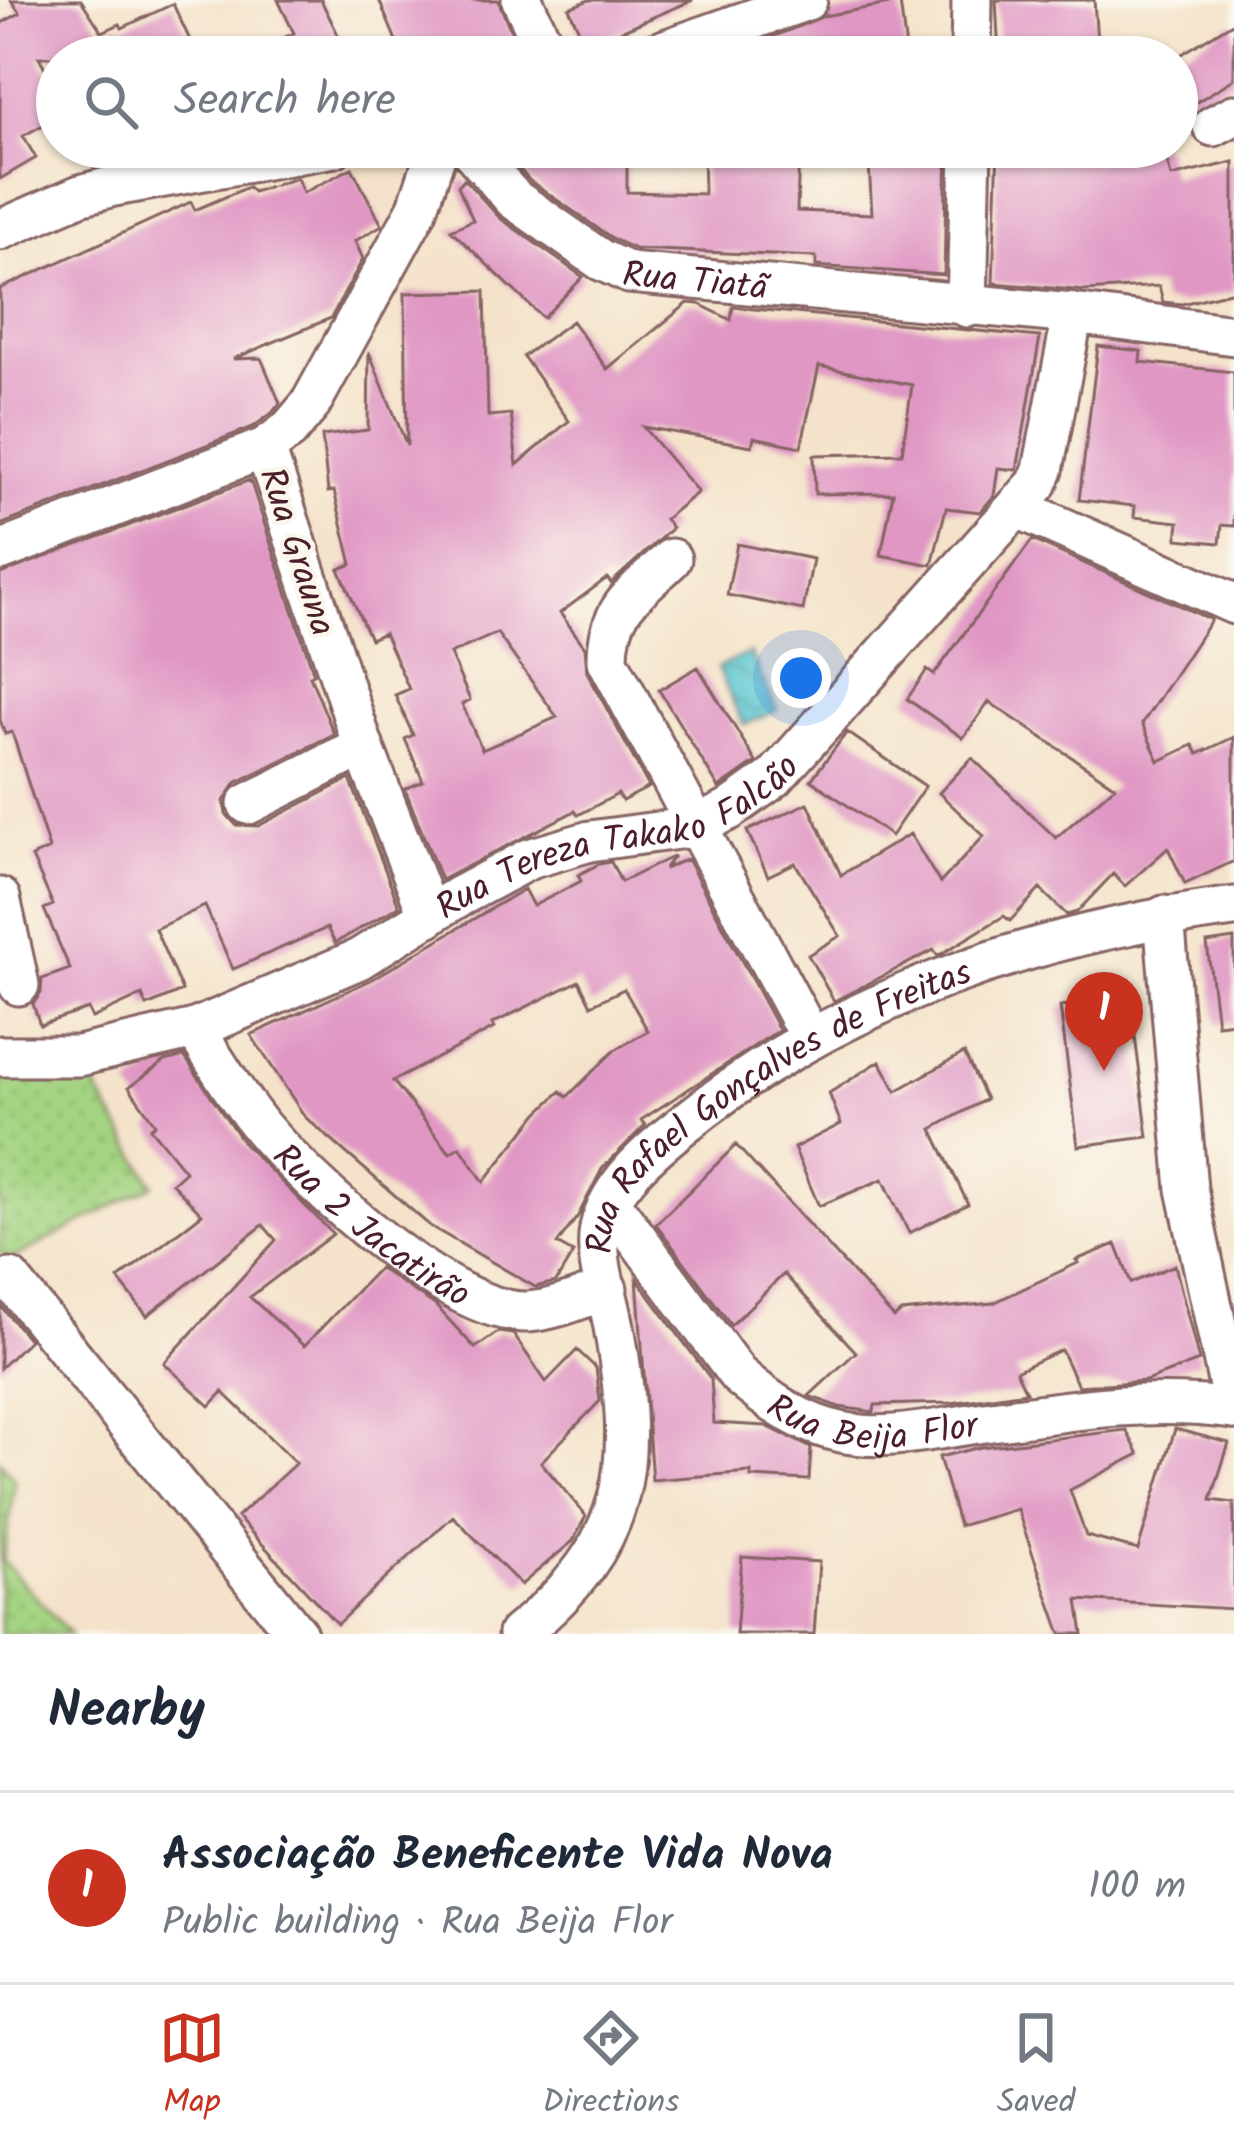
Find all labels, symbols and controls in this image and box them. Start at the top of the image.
search box [36,36,1198,168]
text: Search here [174,66,396,138]
icon: search [78,69,144,135]
street label: Rua Tiatã [620,248,773,318]
street label: Rua Grauna [242,461,350,644]
your location [771,648,831,708]
street label: Rua Tereza Takako Falcão [425,742,815,936]
street label: Rua Rafael Gonçalves de Freitas [574,945,980,1254]
pin: 1 [1065,972,1143,1071]
street label: Rua 2 Jacatirão [257,1131,479,1324]
street label: Rua Beija Flor [754,1380,984,1468]
text: Nearby [48,1672,205,1753]
text: Associação Beneficente Vida Nova [162,1821,833,1893]
text: 1 [81,1857,93,1919]
text: 100 m [1088,1857,1186,1919]
text: Public building · Rua Beija Flor [162,1893,672,1955]
tab: Map [159,2005,225,2130]
tab: Directions [542,2005,679,2130]
tab: Saved [997,2005,1075,2130]

